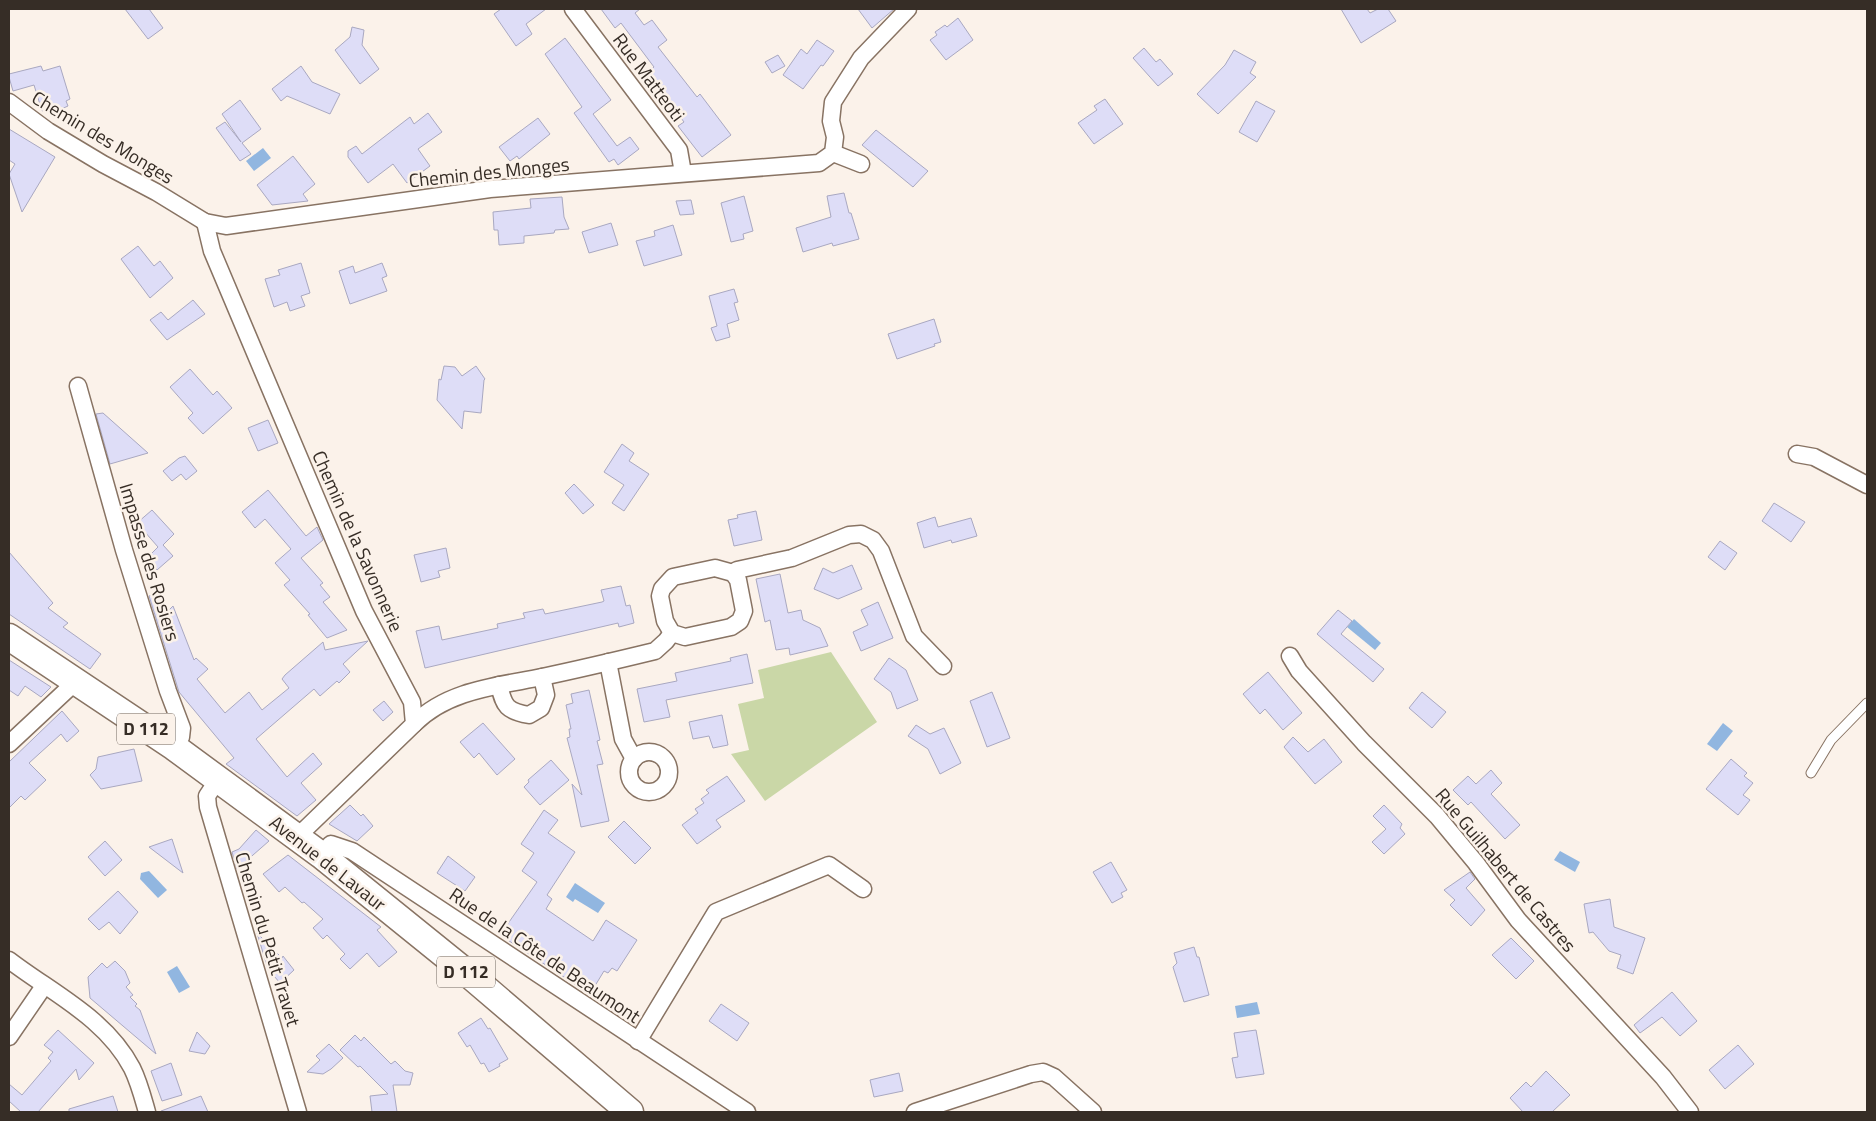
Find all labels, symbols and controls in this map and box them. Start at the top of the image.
street label: Rue Matteoti [606,26,692,127]
street label: Chemin des Monges [27,83,180,191]
street label: Chemin des Monges [407,149,571,194]
street label: Chemin de la Savonnerie [305,446,411,636]
street label: Impasse des Rosiers [113,479,188,645]
road number: D 112 [117,714,175,744]
street label: Rue Guilhabert de Castres [1429,781,1584,958]
street label: Avenue de Lavaur [264,808,393,918]
street label: Chemin du Petit Travet [228,848,309,1030]
street label: Rue de la Côte de Beaumont [444,880,647,1030]
road number: D 112 [437,956,495,988]

